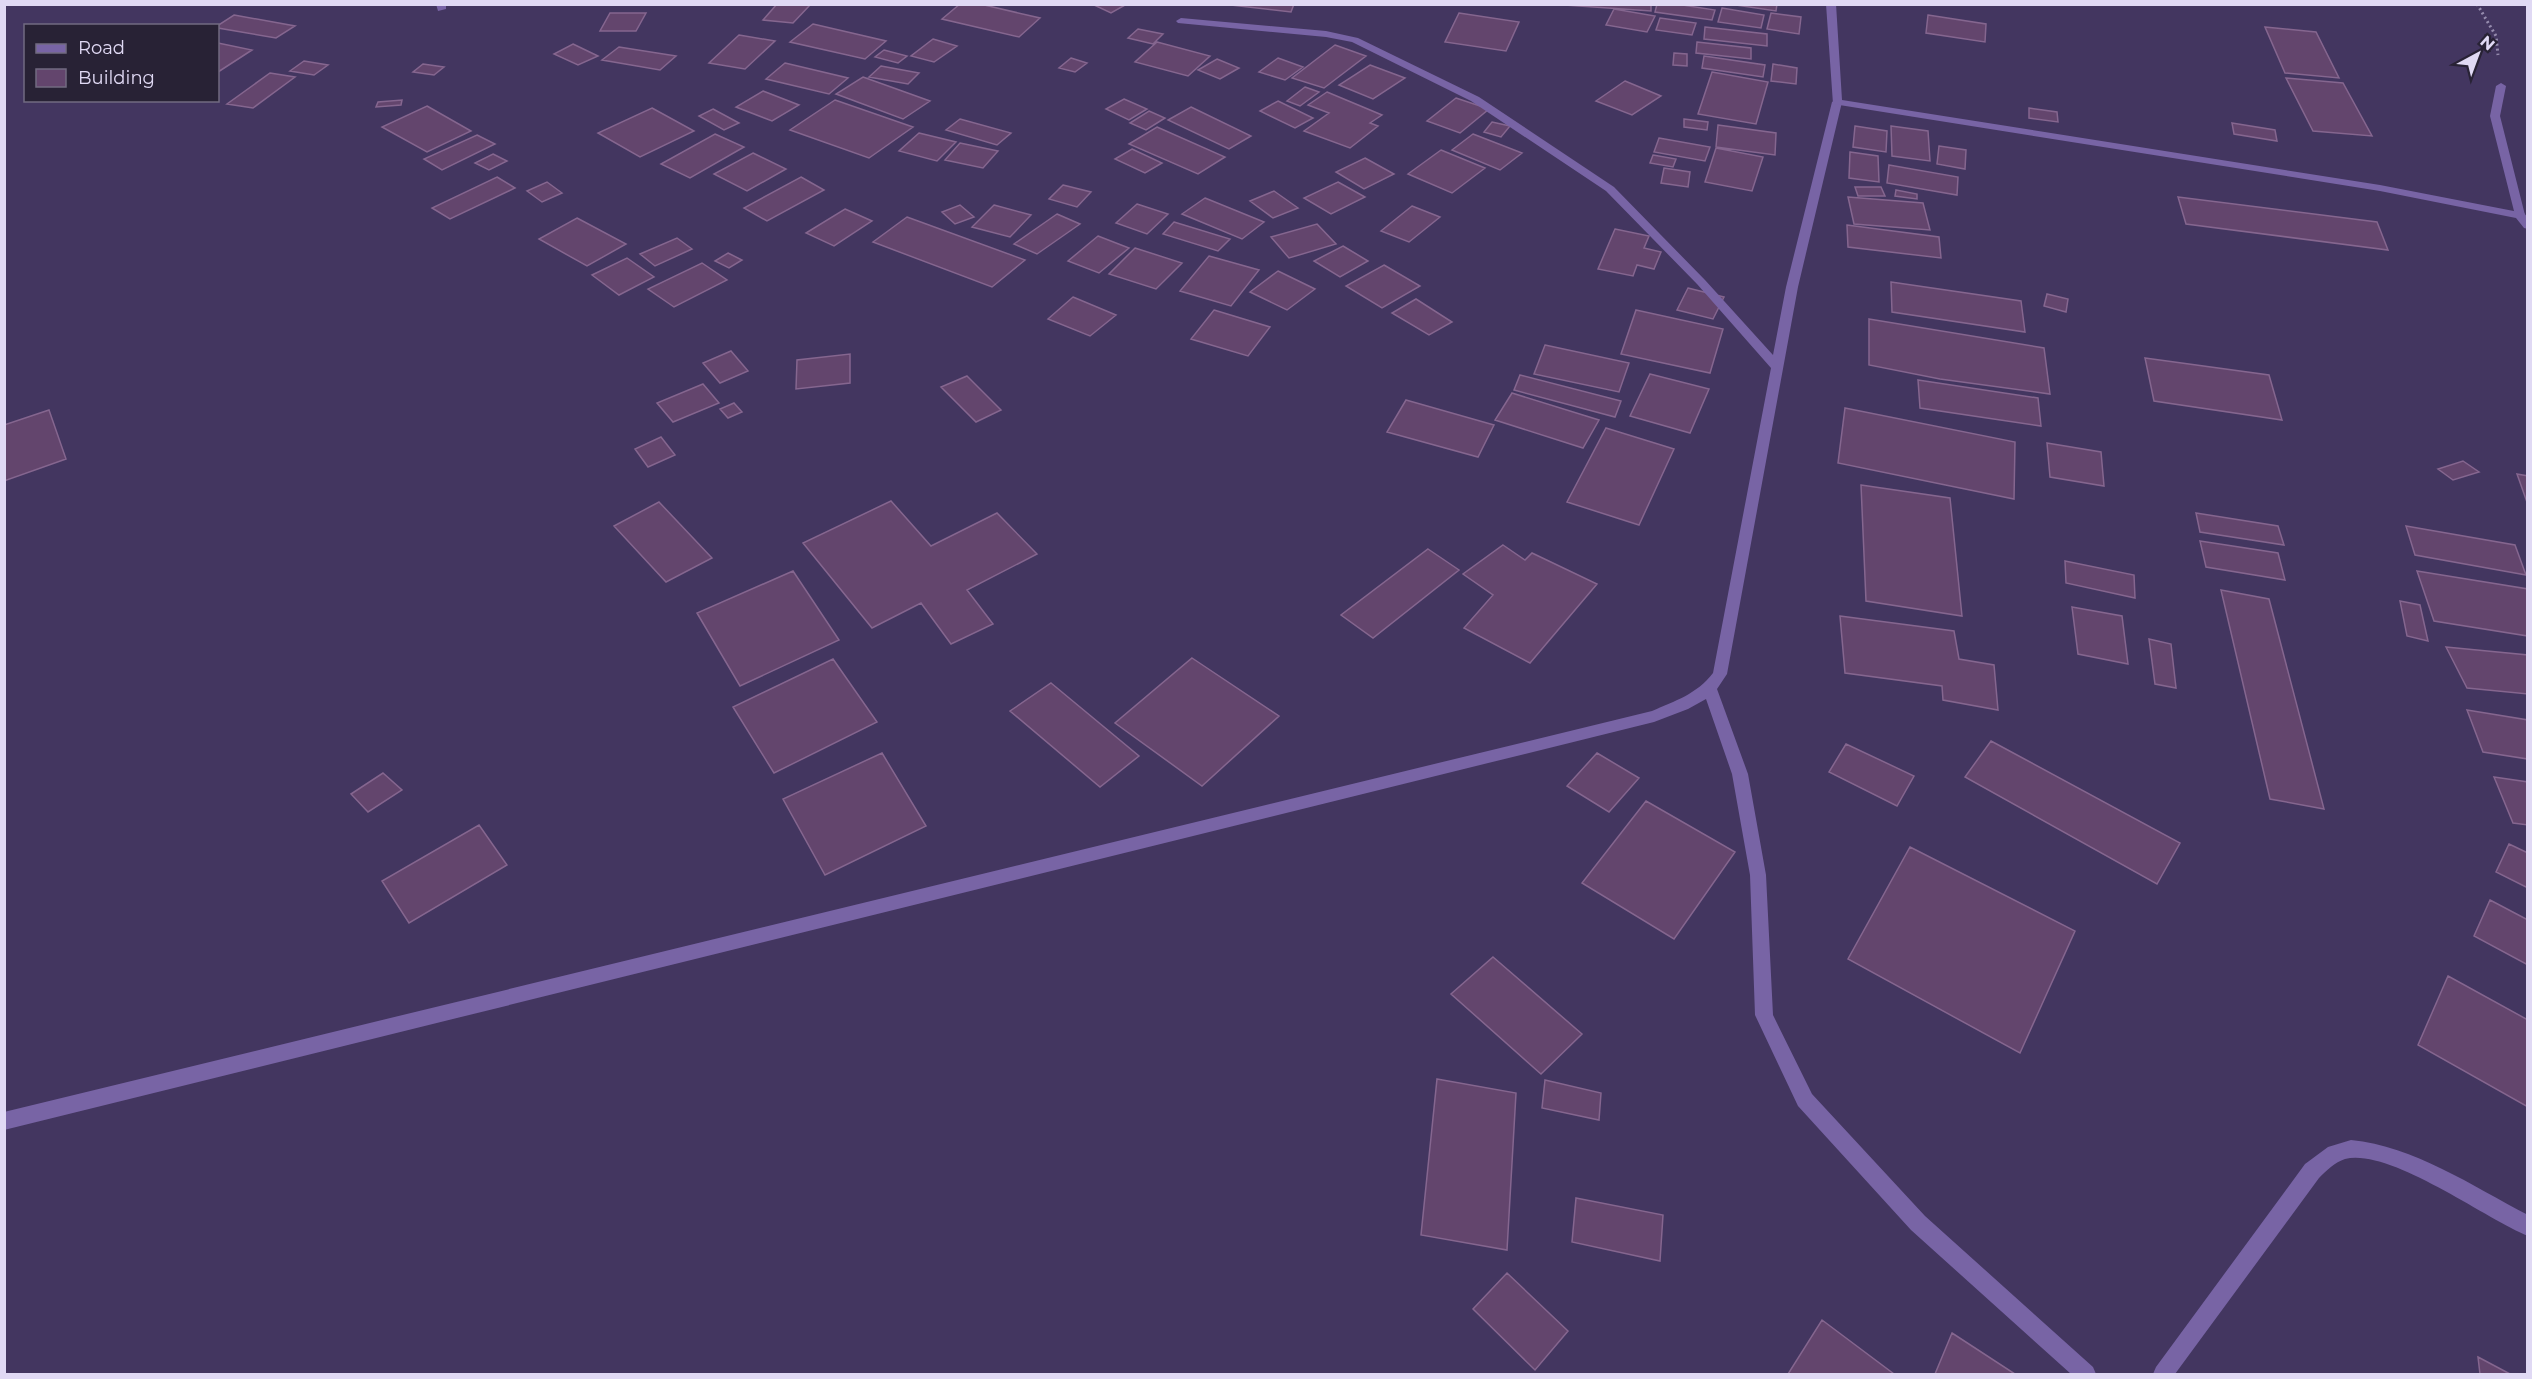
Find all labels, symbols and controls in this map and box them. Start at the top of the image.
legend [24,24,219,102]
north arrow [2448,24,2508,84]
text: N [2476,32,2499,54]
text: Road [78,37,125,59]
text: Building [78,67,155,89]

